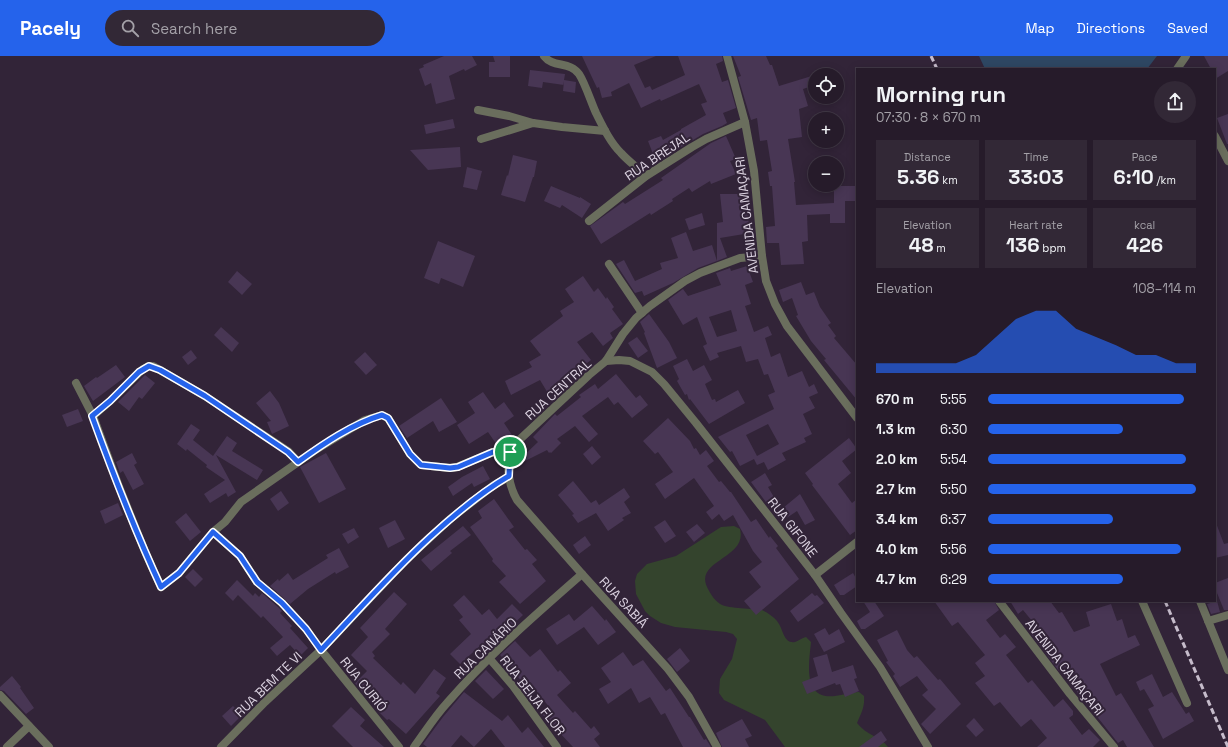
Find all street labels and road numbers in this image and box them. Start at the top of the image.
street label: RUA BREJAL [622,128,693,184]
street label: AVENIDA CAMAÇARI [731,155,762,275]
street label: RUA CENTRAL [522,355,595,424]
street label: RUA GIFONE [764,494,821,561]
street label: RUA SABIÁ [596,573,652,632]
street label: RUA CANÁRIO [450,614,521,683]
street label: AVENIDA CAMAÇARI [1022,616,1108,719]
street label: RUA BEM TE VI [231,648,306,721]
street label: RUA BEIJA FLOR [496,652,569,739]
street label: RUA CURIÓ [337,654,391,715]

